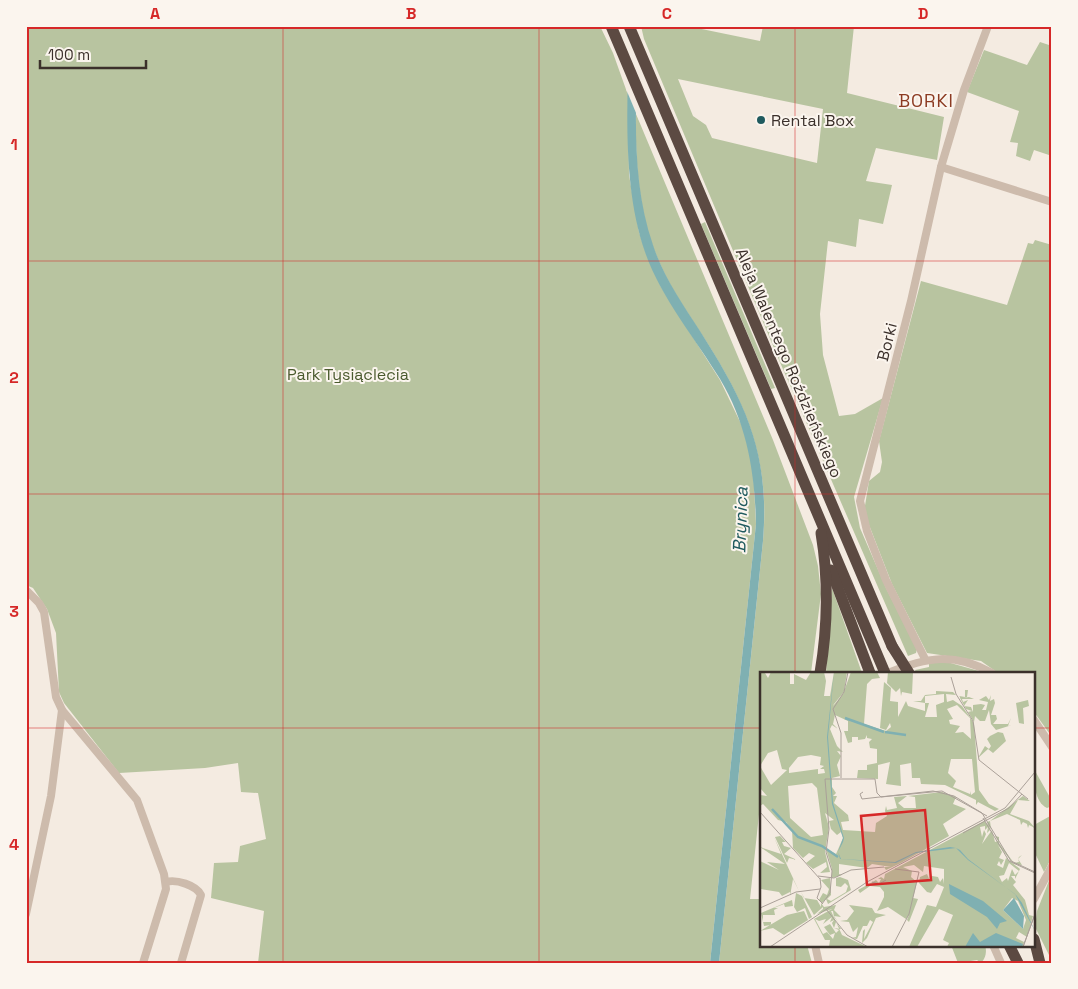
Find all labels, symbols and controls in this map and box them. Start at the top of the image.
text: A [150,3,160,24]
text: B [406,3,416,24]
text: C [662,3,672,24]
text: D [918,3,928,24]
scale bar [40,38,146,70]
text: 100 m [48,45,90,64]
district label: BORKI [898,89,954,112]
place label: Rental Box [771,110,854,131]
marker: Rental Box [755,114,767,126]
text: 1 [10,134,18,155]
street label: Aleja Walentego Roździeńskiego [731,245,847,481]
street label: Borki [872,321,902,363]
park label: Park Tysiąclecia [287,364,409,385]
text: 2 [9,367,19,388]
water label: Brynica [727,486,753,554]
text: 3 [9,601,19,622]
inset map [760,672,1036,946]
text: 4 [9,834,19,855]

